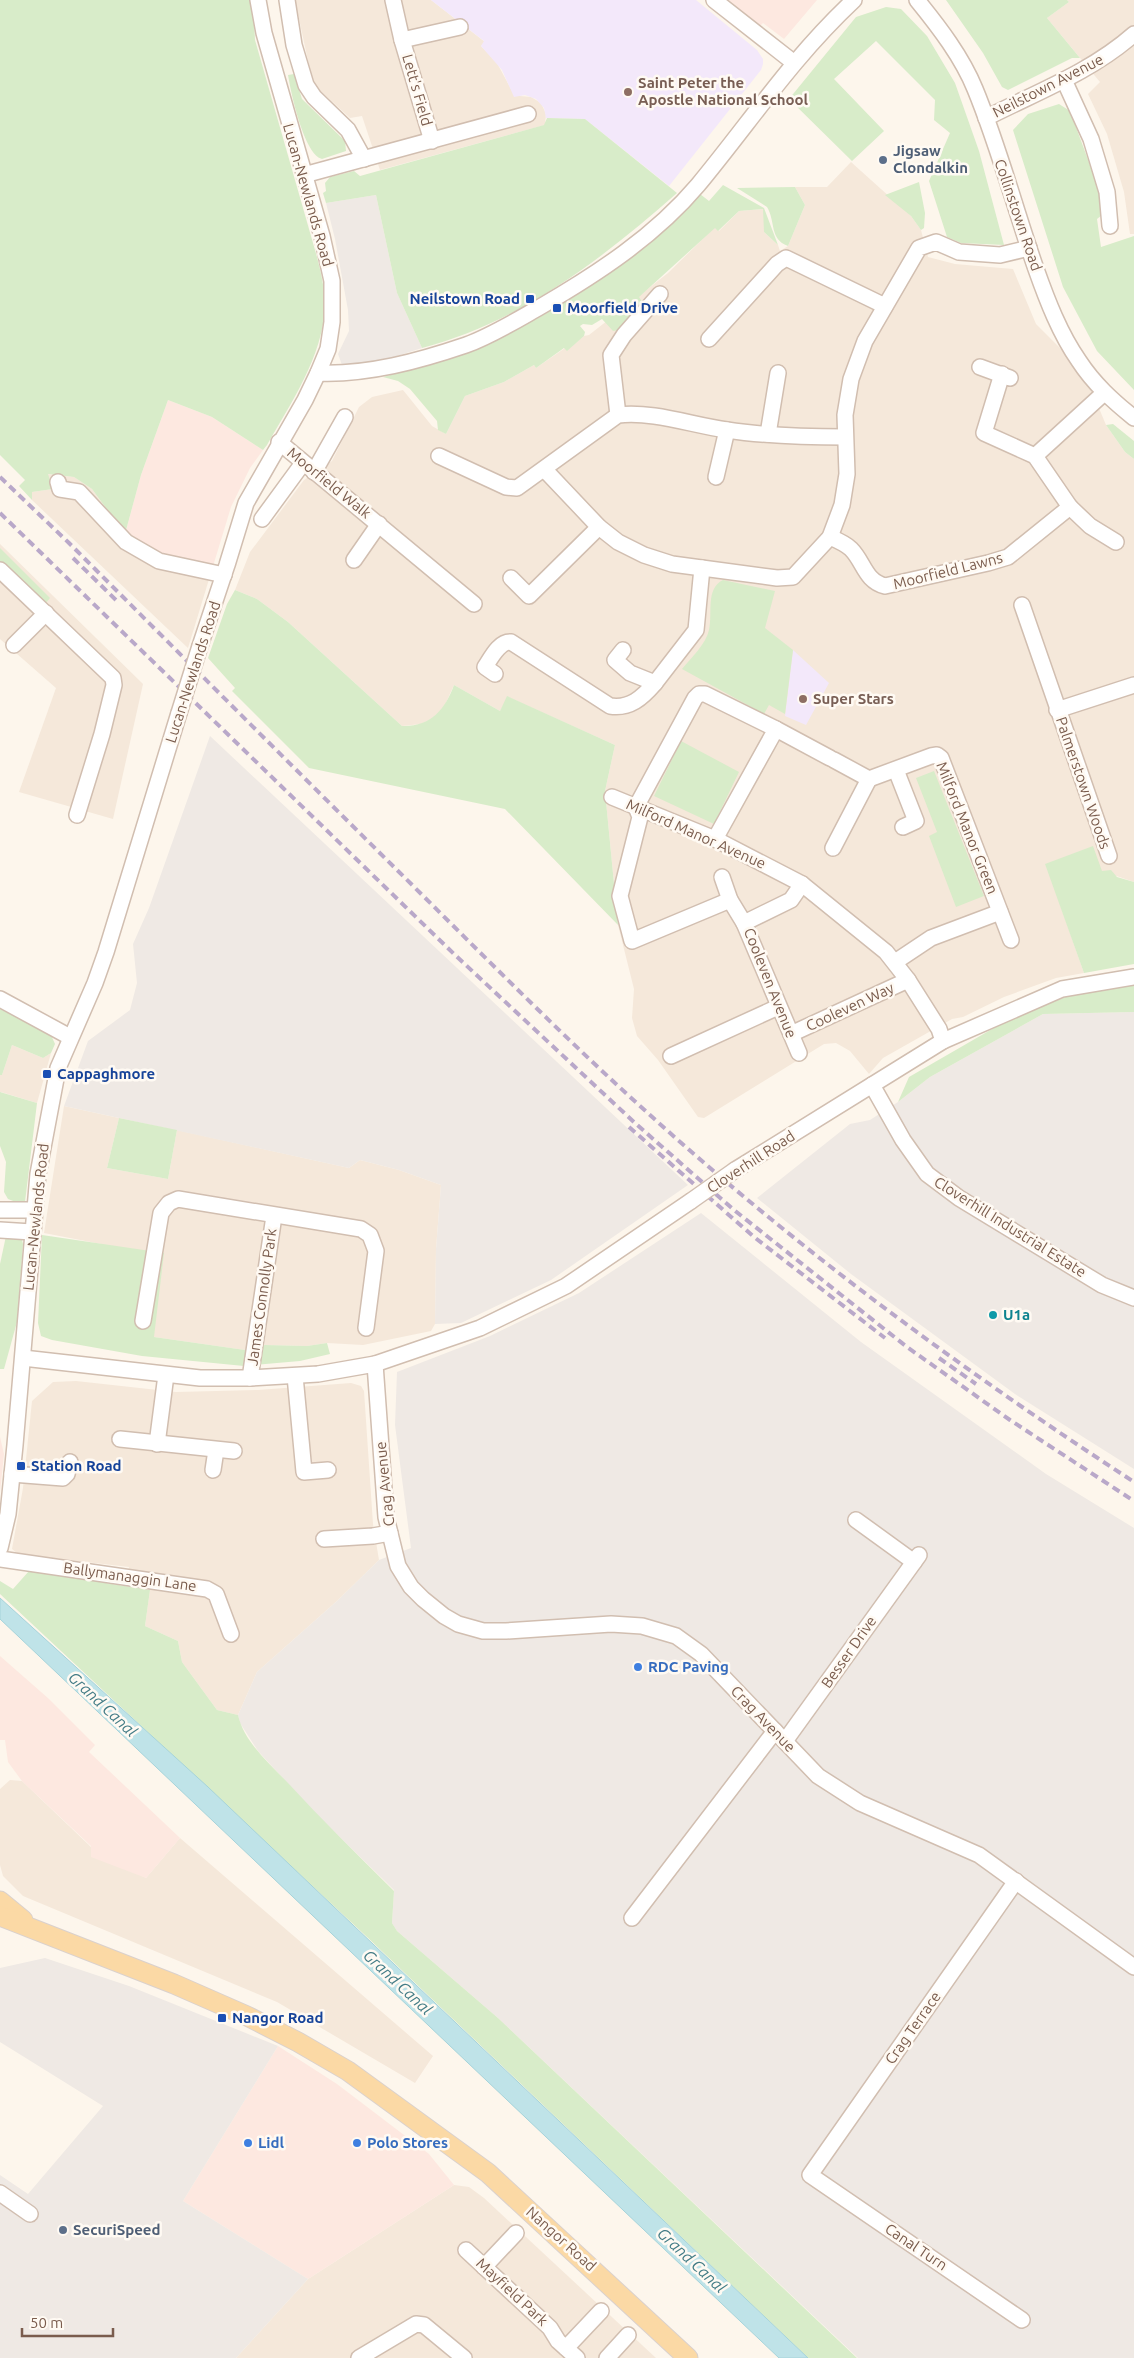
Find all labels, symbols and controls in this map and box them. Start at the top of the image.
street label: Neilstown Avenue [990,50,1106,121]
street label: Lett's Field [399,52,436,128]
place label: Saint Peter the Apostle National School [638,74,809,108]
marker: Saint Peter the Apostle National School [622,86,634,98]
street label: Lucan-Newlands Road [280,121,337,268]
place label: Jigsaw Clondalkin [893,142,968,176]
marker: Jigsaw Clondalkin [877,154,889,166]
street label: Collinstown Road [991,157,1046,273]
place label: Neilstown Road [409,290,520,307]
marker: Neilstown Road [524,293,536,305]
place label: Moorfield Drive [567,299,678,316]
marker: Moorfield Drive [551,302,563,314]
street label: Moorfield Walk [284,444,375,522]
street label: Moorfield Lawns [891,549,1004,592]
street label: Lucan-Newlands Road [162,599,223,745]
place label: Super Stars [813,690,894,707]
marker: Super Stars [797,693,809,705]
street label: Palmerstown Woods [1053,715,1114,851]
street label: Milford Manor Green [933,759,1002,896]
street label: Milford Manor Avenue [624,795,769,872]
street label: Cooleven Avenue [741,925,800,1040]
street label: Cooleven Way [803,979,896,1034]
place label: Cappaghmore [57,1065,155,1082]
marker: Cappaghmore [41,1068,53,1080]
street label: Cloverhill Road [704,1127,798,1196]
street label: Lucan-Newlands Road [19,1143,52,1291]
street label: Cloverhill Industrial Estate [931,1173,1089,1280]
street label: James Connolly Park [243,1227,280,1367]
place label: U1a [1003,1306,1030,1323]
marker: U1a [987,1309,999,1321]
street label: Crag Avenue [372,1441,397,1527]
place label: Station Road [31,1457,122,1474]
marker: Station Road [15,1460,27,1472]
street label: Ballymanaggin Lane [62,1559,198,1594]
street label: Besser Drive [818,1613,880,1691]
place label: RDC Paving [648,1658,729,1675]
marker: RDC Paving [632,1661,644,1673]
water label: Grand Canal [65,1668,141,1741]
street label: Crag Avenue [728,1682,799,1755]
water label: Grand Canal [360,1946,436,2019]
street label: Crag Terrace [881,1988,944,2067]
place label: Nangor Road [232,2009,323,2026]
marker: Nangor Road [216,2012,228,2024]
place label: Lidl [258,2134,284,2151]
place label: Polo Stores [367,2134,448,2151]
marker: Lidl [242,2137,254,2149]
marker: Polo Stores [351,2137,363,2149]
street label: Nangor Road [523,2203,600,2274]
street label: Canal Turn [882,2220,951,2274]
place label: SecuriSpeed [73,2221,160,2238]
marker: SecuriSpeed [57,2224,69,2236]
water label: Grand Canal [654,2224,730,2297]
street label: Mayfield Park [473,2254,552,2329]
scale bar [22,2306,114,2338]
text: 50 m [30,2314,63,2331]

